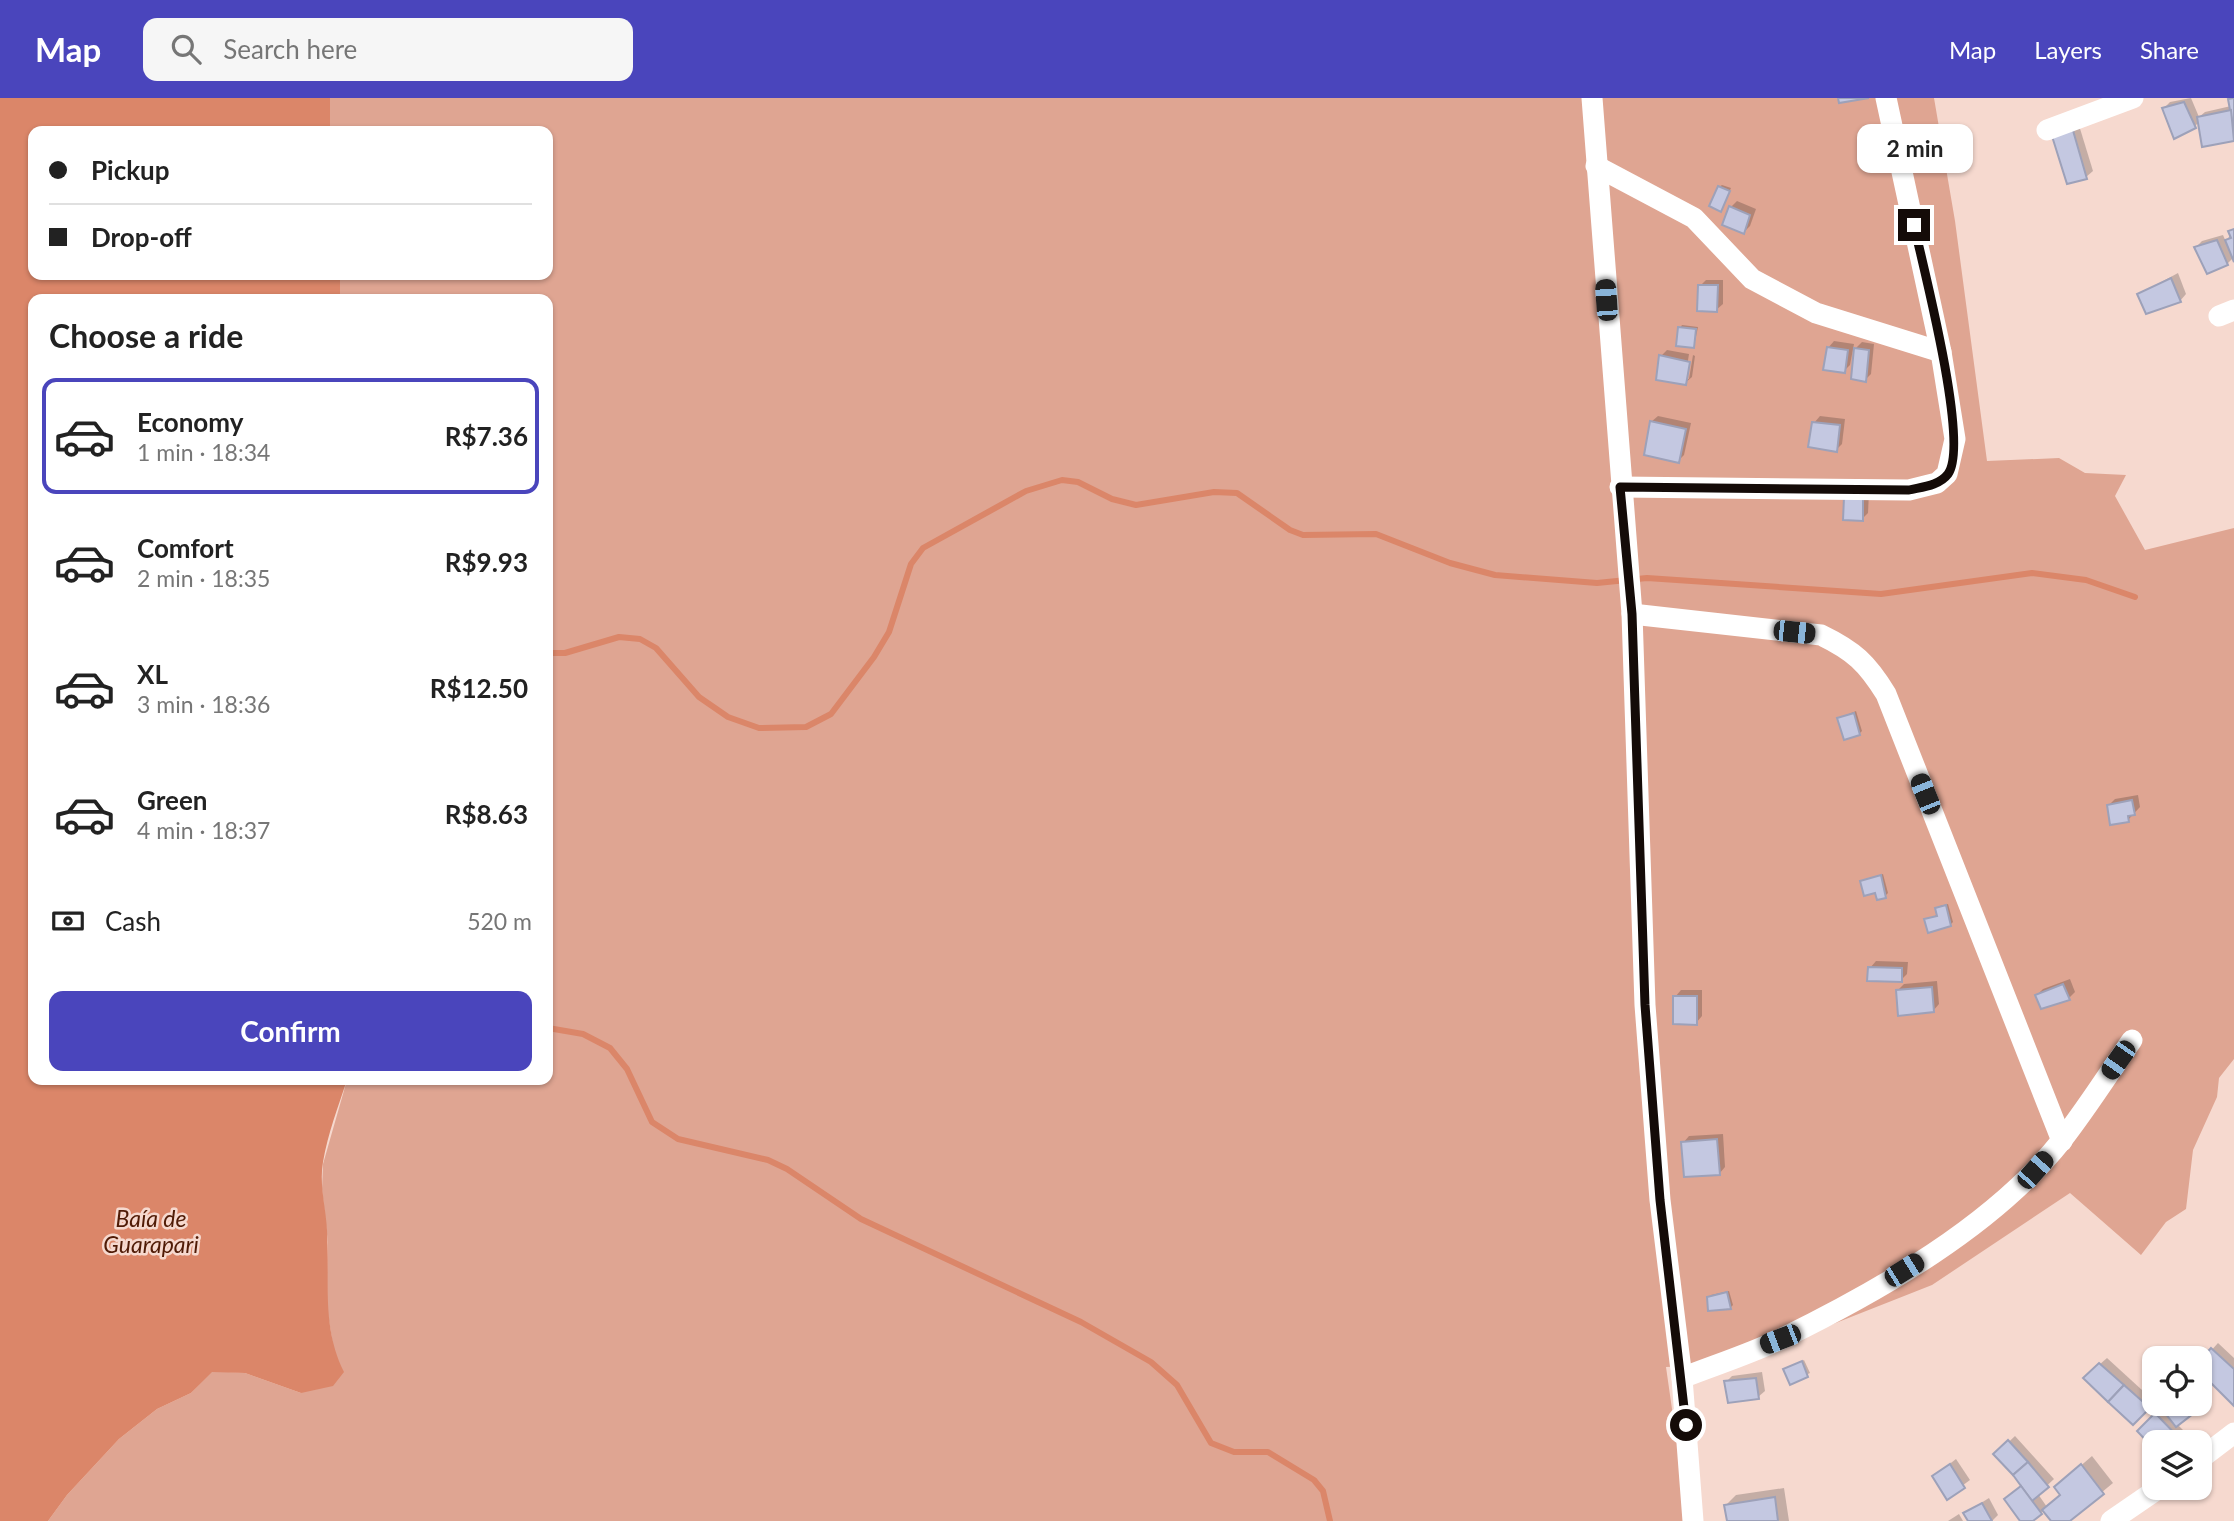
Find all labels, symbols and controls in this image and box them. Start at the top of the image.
search box [143,18,633,81]
text: Map [35,29,101,69]
icon: search [167,30,205,68]
text: Search here [223,33,357,65]
text: Map [1949,35,1996,64]
text: Layers [2034,35,2102,64]
text: Share [2140,35,2199,64]
callout: 2 min [1856,123,1972,172]
text: 2 min [1886,134,1944,162]
text: Pickup [91,154,170,186]
route end [1898,209,1930,241]
text: Drop-off [91,221,192,253]
car [1595,278,1618,322]
text: Choose a ride [49,316,243,355]
icon: car [53,405,116,468]
text: Economy [137,406,243,438]
text: R$7.36 [445,420,528,452]
text: 1 min · 18:34 [137,438,270,466]
icon: car [53,531,116,594]
text: Comfort [137,532,234,564]
text: R$9.93 [445,546,528,578]
text: 2 min · 18:35 [137,564,270,592]
car [1773,619,1816,645]
icon: car [53,657,116,720]
text: XL [137,658,168,690]
text: R$12.50 [430,672,528,704]
text: 3 min · 18:36 [137,690,270,718]
car [1908,771,1943,817]
icon: car [53,783,116,846]
text: Green [137,784,207,816]
text: R$8.63 [445,798,528,830]
text: 4 min · 18:37 [137,816,270,844]
icon: cash [49,902,87,940]
text: Cash [105,905,161,937]
text: 520 m [467,907,532,935]
button: Confirm [49,991,532,1071]
car [2098,1037,2139,1083]
car [2014,1147,2057,1193]
water label: Baía de Guarapari [103,1204,199,1258]
car [1881,1250,1928,1290]
car [1757,1322,1804,1356]
map controls [2142,1346,2212,1500]
button: locate [2142,1346,2212,1416]
route start [1670,1409,1702,1441]
button: layers [2142,1430,2212,1500]

